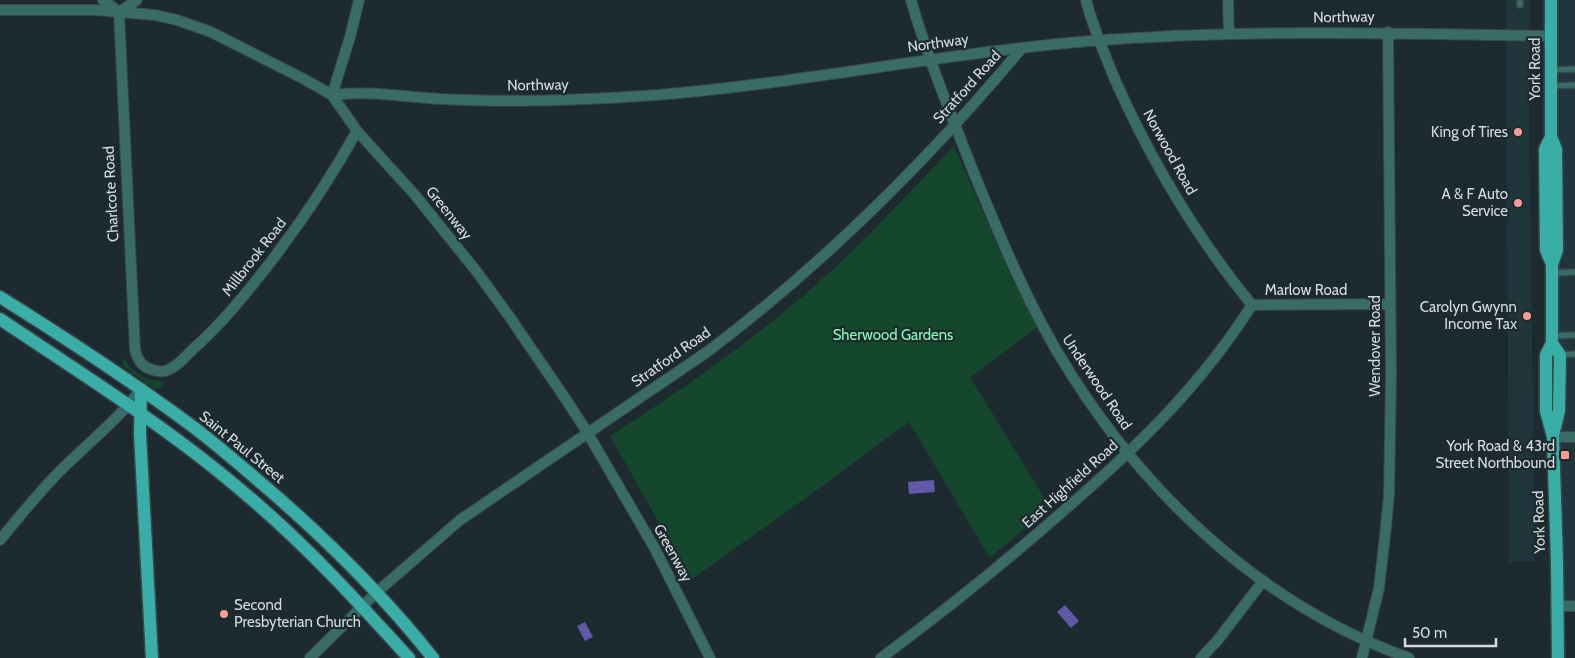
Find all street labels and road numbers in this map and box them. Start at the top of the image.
street label: Northway [1313,7,1375,27]
street label: Northway [906,30,970,56]
street label: York Road [1526,38,1544,101]
street label: Stratford Road [929,47,1005,127]
street label: Northway [507,75,569,95]
street label: Norwood Road [1139,106,1201,198]
street label: Charlcote Road [99,145,123,243]
street label: Greenway [422,183,476,244]
street label: Millbrook Road [218,214,290,300]
street label: Marlow Road [1265,281,1347,299]
street label: Wendover Road [1366,295,1384,397]
street label: Stratford Road [628,323,714,391]
street label: Underwood Road [1058,331,1136,433]
street label: Saint Paul Street [196,407,288,487]
street label: East Highfield Road [1018,436,1122,532]
street label: York Road [1529,490,1549,555]
street label: Greenway [650,521,696,585]

